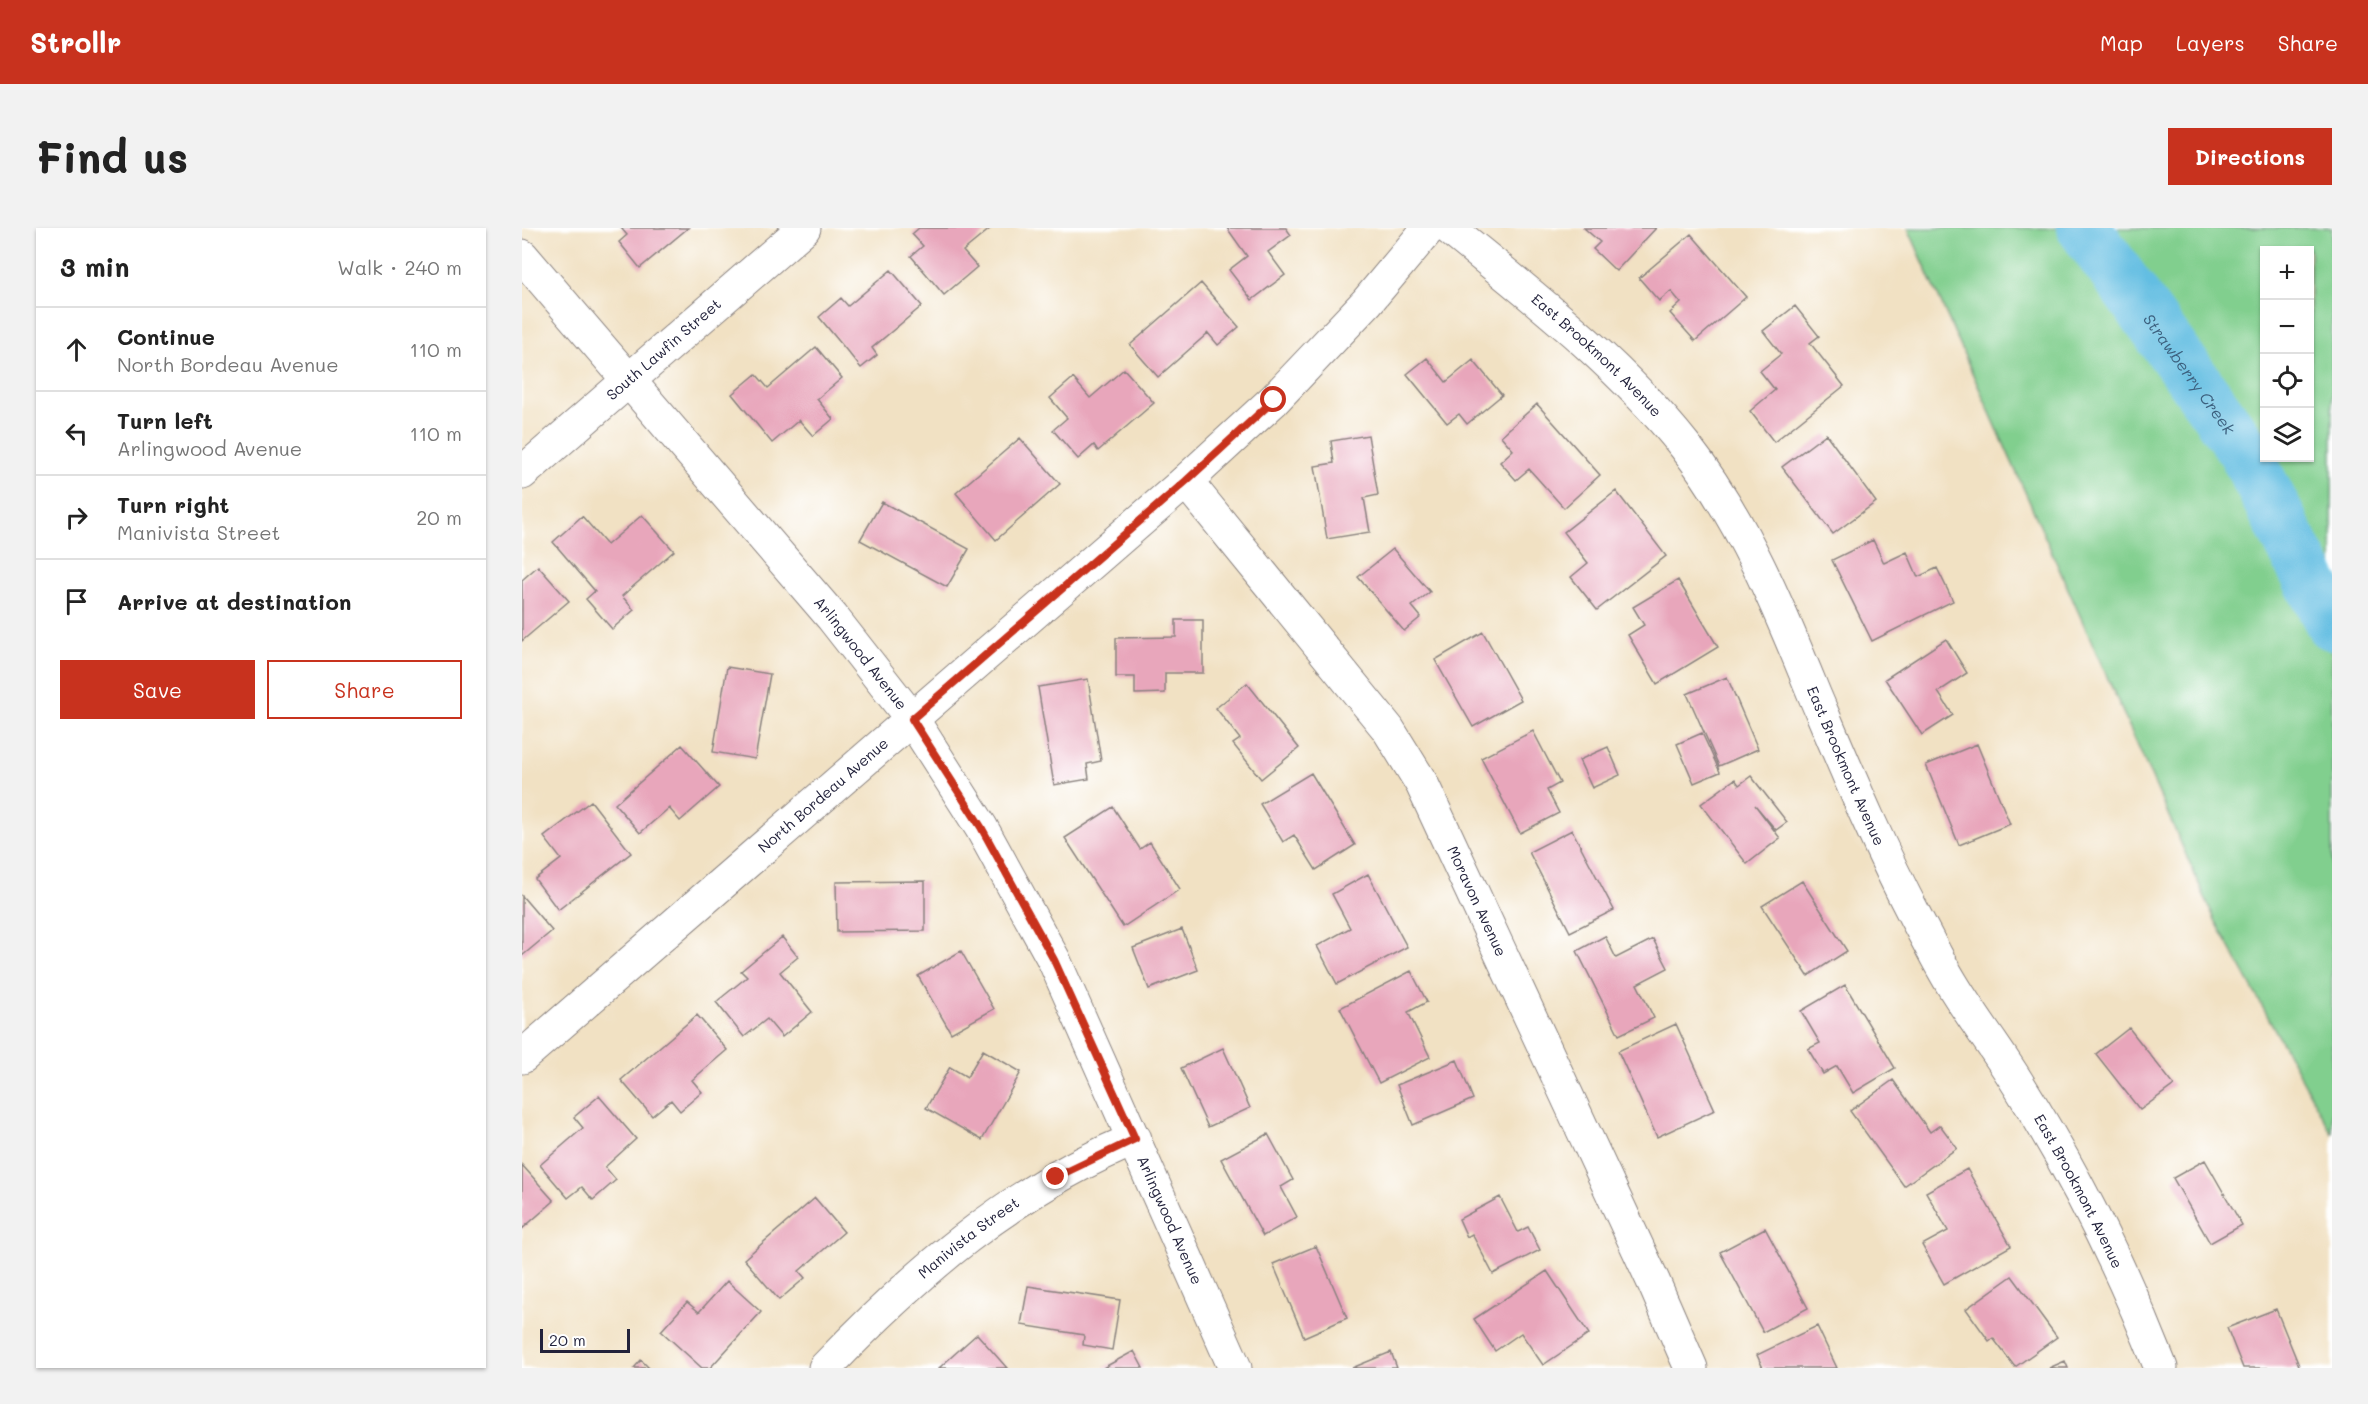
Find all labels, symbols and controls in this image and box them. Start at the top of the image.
text: Strollr [30,24,121,60]
text: Map [2100,29,2143,56]
text: Layers [2176,29,2245,56]
text: Share [2278,29,2338,56]
button: Directions [2168,128,2332,185]
text: Find us [36,129,188,184]
map controls [2260,246,2314,462]
button: + [2260,246,2314,300]
text: 3 min [60,250,129,284]
text: Walk · 240 m [337,254,462,280]
street label: East Brookmont Avenue [1528,289,1667,421]
street label: South Lawfin Street [602,294,725,404]
button: − [2260,300,2314,354]
water label: Strawberry Creek [2139,309,2241,439]
text: Continue [117,322,215,351]
icon: ahead [60,333,93,366]
text: 110 m [409,336,462,362]
text: North Bordeau Avenue [117,351,339,377]
button: locate [2260,354,2314,408]
route start [1260,386,1286,412]
text: Turn left [117,406,213,435]
button: layers [2260,408,2314,462]
icon: left [60,417,93,450]
text: 110 m [409,420,462,446]
text: Arlingwood Avenue [117,435,302,461]
text: Turn right [117,490,229,519]
icon: right [60,501,93,534]
text: 20 m [416,504,462,530]
text: Manivista Street [117,519,280,545]
icon: arrive [60,585,93,618]
text: Arrive at destination [117,587,352,616]
street label: Arlingwood Avenue [810,592,912,714]
button: Save [60,660,255,719]
button: Share [267,660,462,719]
street label: East Brookmont Avenue [1803,683,1890,849]
street label: North Bordeau Avenue [753,733,892,857]
street label: Moravon Avenue [1443,843,1512,959]
street label: East Brookmont Avenue [2030,1110,2128,1271]
street label: Arlingwood Avenue [1133,1152,1208,1287]
route end [1042,1163,1068,1189]
street label: Manivista Street [913,1192,1023,1283]
scale bar [540,1326,630,1354]
text: 20 m [549,1329,586,1350]

